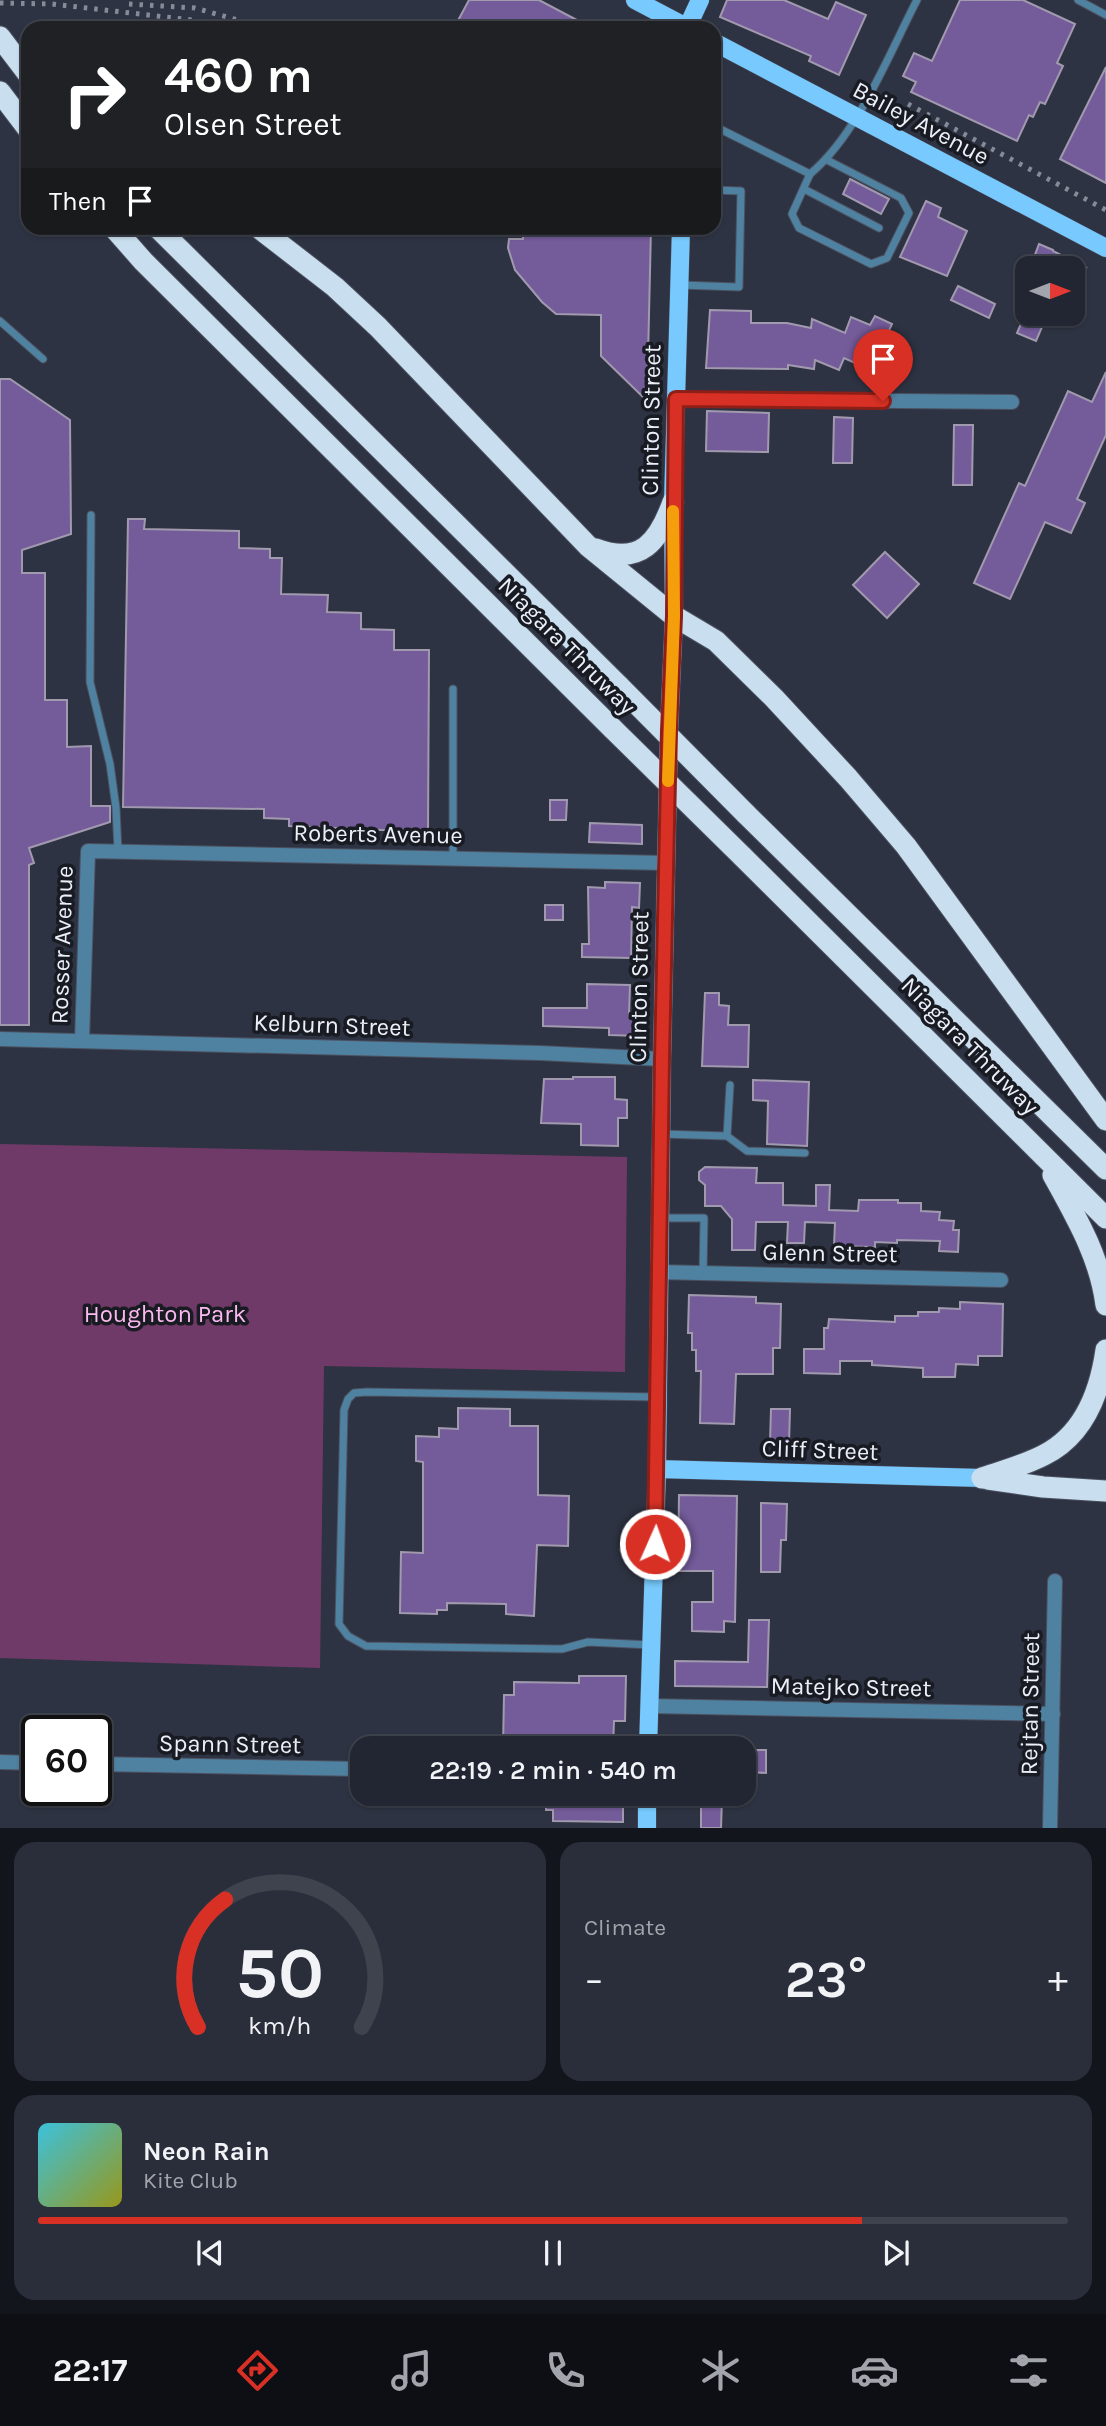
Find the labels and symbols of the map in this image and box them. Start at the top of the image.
street label: Bailey Avenue [848,75,994,171]
north arrow [1015,256,1085,326]
pin [853,329,913,401]
street label: Clinton Street [636,344,666,496]
street label: Niagara Thruway [493,572,641,720]
street label: Roberts Avenue [293,819,463,849]
street label: Rosser Avenue [45,865,79,1025]
street label: Clinton Street [624,911,654,1063]
street label: Niagara Thruway [896,972,1044,1120]
street label: Kelburn Street [253,1008,411,1042]
street label: Glenn Street [762,1238,898,1268]
park label: Houghton Park [84,1300,246,1328]
street label: Cliff Street [761,1434,879,1466]
position arrow [618,1507,692,1581]
street label: Rejtan Street [1015,1632,1045,1776]
street label: Matejko Street [770,1672,932,1702]
speed limit sign: 60 [21,1715,112,1806]
street label: Spann Street [159,1729,301,1759]

